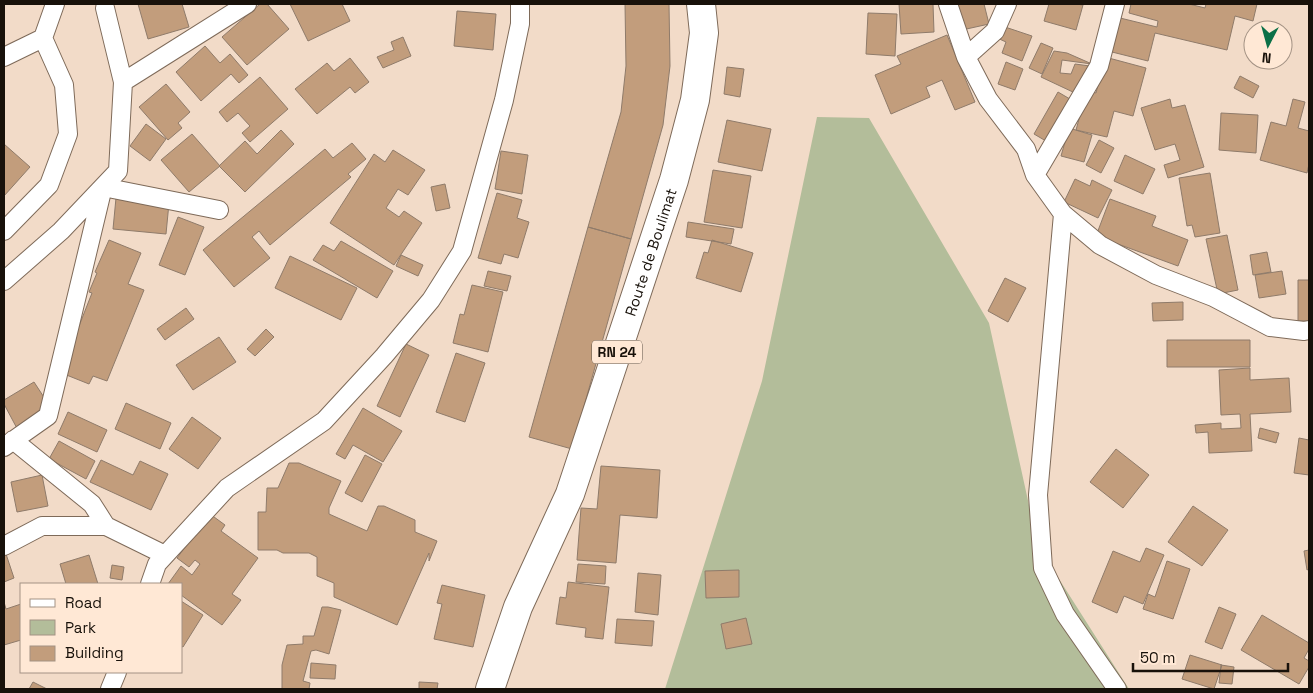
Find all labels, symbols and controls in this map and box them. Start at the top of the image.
north arrow [1243,20,1293,70]
text: N [1261,48,1272,67]
street label: Route de Boulimat [620,186,680,318]
road number: RN 24 [592,341,642,364]
legend [20,583,182,673]
text: Road [65,593,102,612]
text: Park [65,618,96,637]
scale bar [1133,640,1288,672]
text: Building [65,643,124,662]
text: 50 m [1140,648,1175,667]

